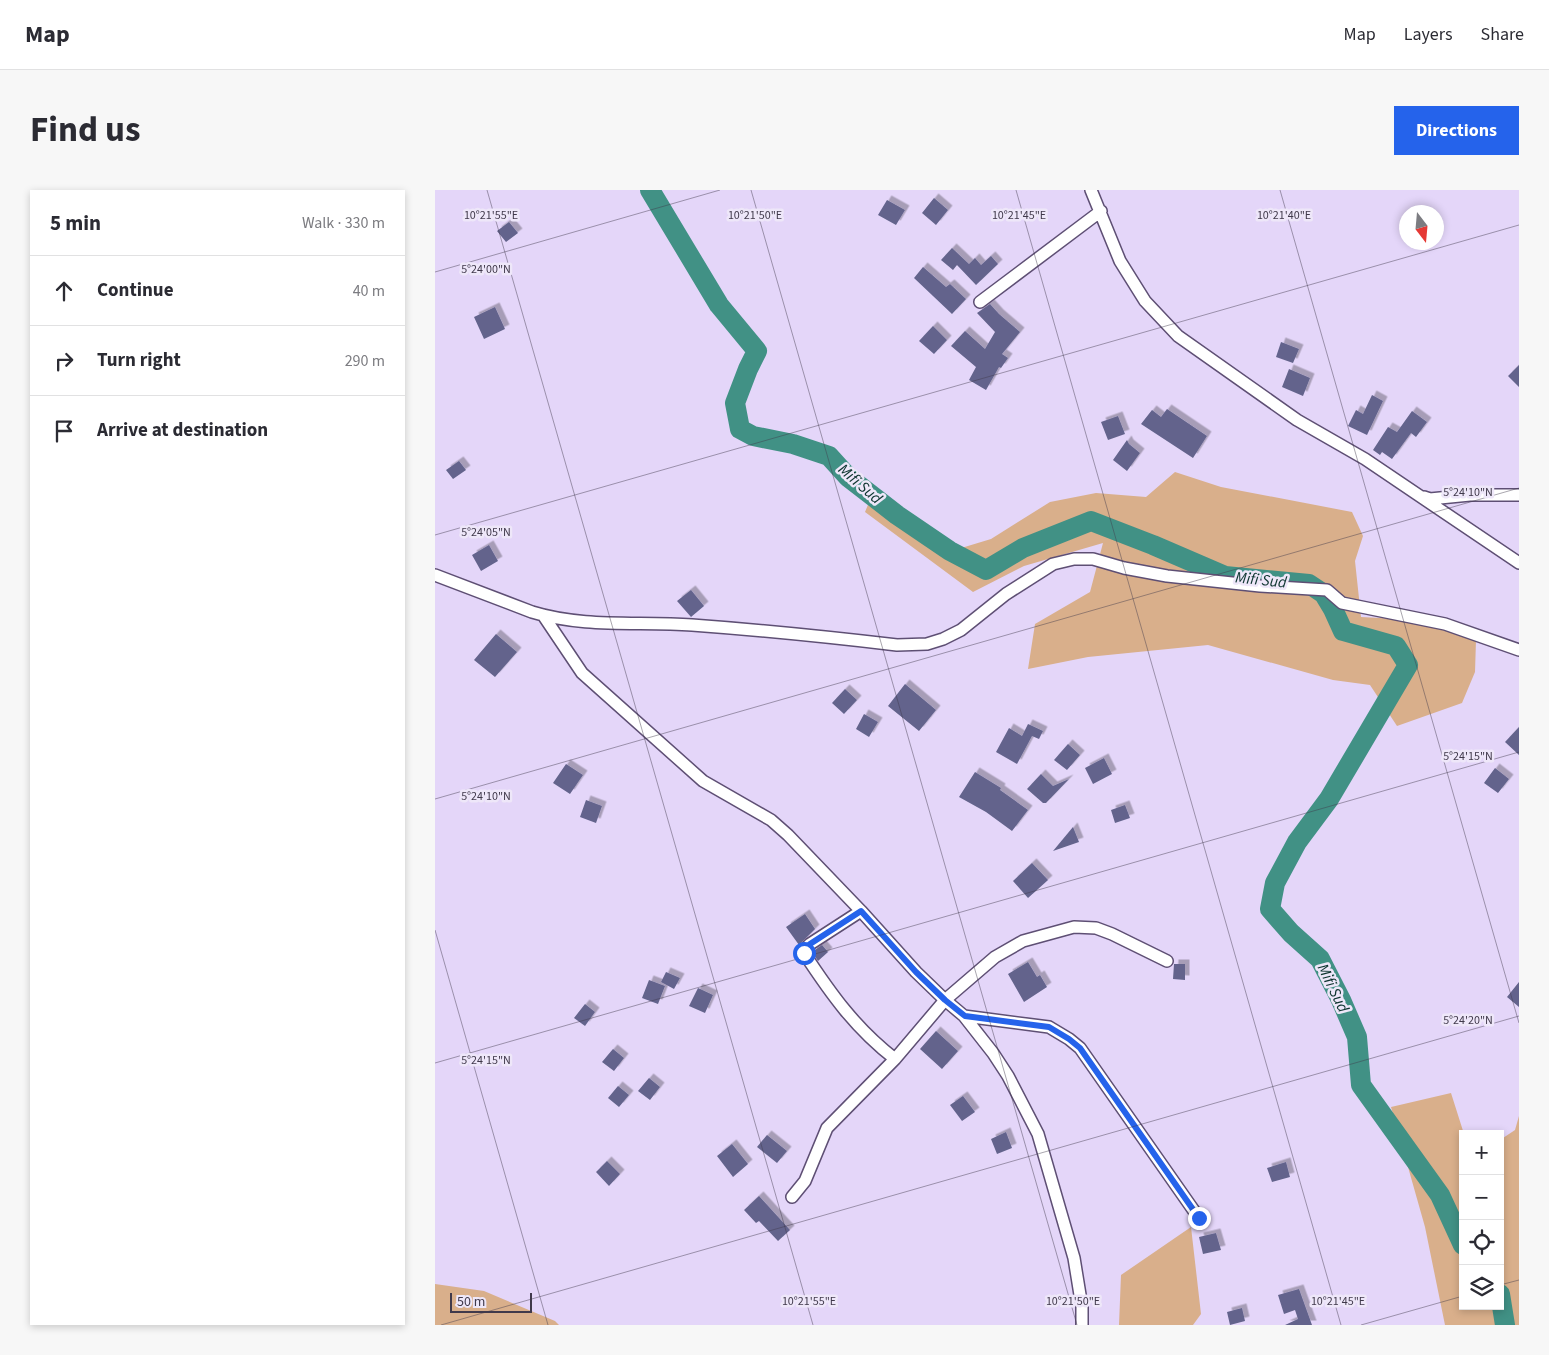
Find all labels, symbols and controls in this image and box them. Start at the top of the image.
text: Map [25,17,70,52]
text: Map [1344,22,1376,47]
text: Layers [1404,22,1453,47]
text: Share [1481,22,1524,47]
text: Find us [30,105,140,155]
button: Directions [1394,106,1519,155]
north arrow [1399,205,1444,250]
text: 10°21'55"E [464,207,518,224]
text: 10°21'50"E [728,207,782,224]
text: 10°21'45"E [992,207,1046,224]
text: 10°21'40"E [1257,207,1311,224]
text: 5 min [50,208,101,238]
text: Walk · 330 m [302,212,385,234]
text: 5°24'00"N [461,261,511,278]
icon: ahead [50,277,78,305]
text: Continue [97,277,174,304]
text: 40 m [353,280,385,302]
icon: right [50,347,78,375]
text: Turn right [97,347,181,374]
text: 290 m [345,350,385,372]
icon: arrive [50,417,78,445]
text: Arrive at destination [97,417,268,444]
water label: Mifi Sud [833,459,887,510]
text: 5°24'10"N [1443,484,1493,501]
text: 5°24'05"N [461,524,511,541]
water label: Mifi Sud [1234,566,1288,594]
text: 5°24'15"N [1443,748,1493,765]
text: 5°24'10"N [461,788,511,805]
route start [793,942,816,965]
water label: Mifi Sud [1312,960,1354,1016]
text: 5°24'20"N [1443,1012,1493,1029]
text: 5°24'15"N [461,1052,511,1069]
map controls [1459,1130,1504,1310]
button: + [1459,1130,1504,1175]
button: − [1459,1175,1504,1220]
route end [1188,1207,1211,1230]
button: locate [1459,1220,1504,1265]
button: layers [1459,1265,1504,1310]
scale bar [450,1290,533,1313]
text: 50 m [457,1292,485,1312]
text: 10°21'55"E [782,1293,836,1310]
text: 10°21'50"E [1046,1293,1100,1310]
text: 10°21'45"E [1311,1293,1365,1310]

